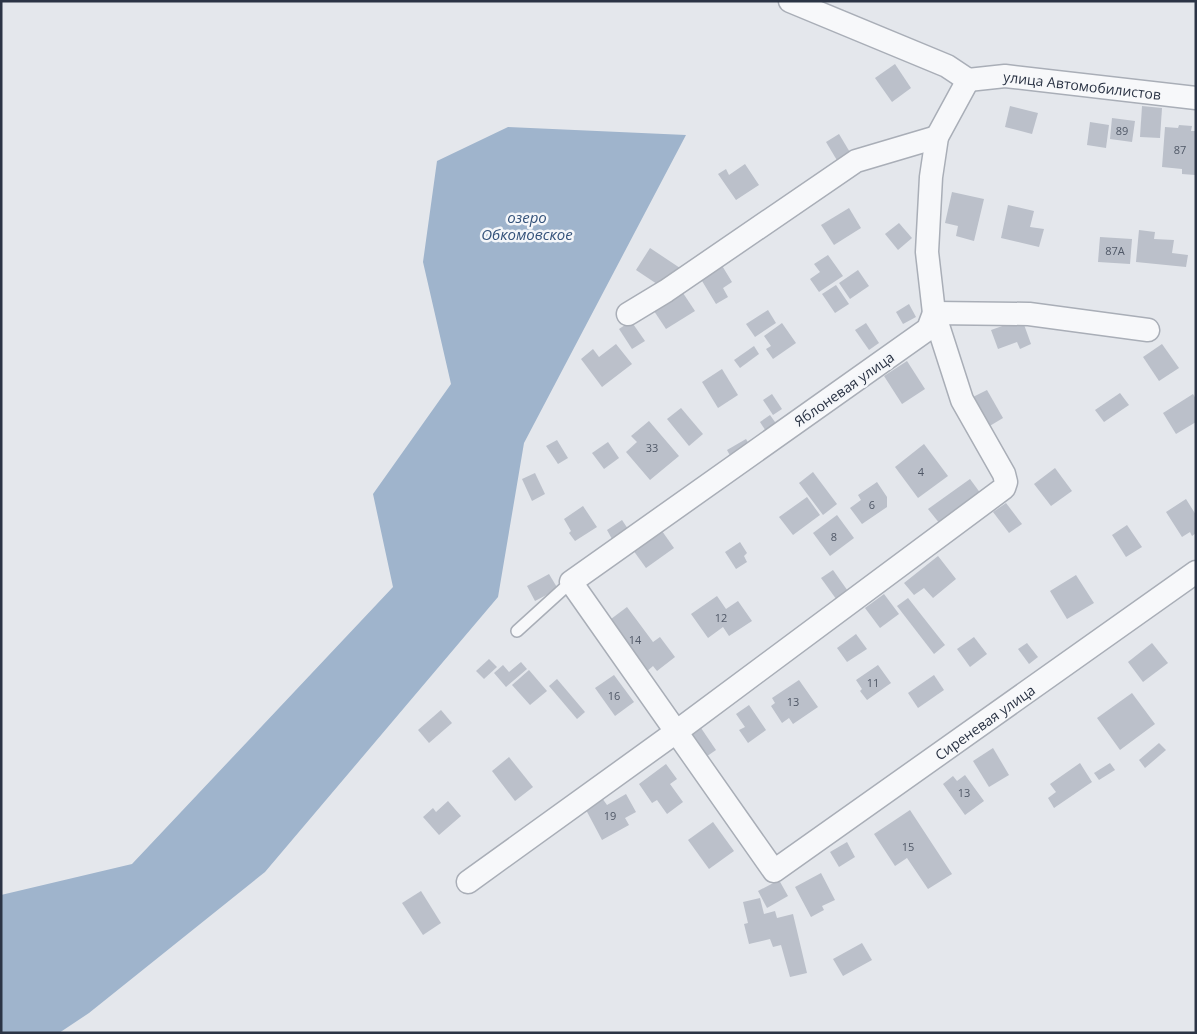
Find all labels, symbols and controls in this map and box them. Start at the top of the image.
street label: улица Автомобилистов [1002,66,1162,103]
house number: 89 [1116,123,1128,138]
house number: 87 [1174,142,1186,157]
water label: озеро Обкомовское [481,207,573,244]
house number: 87А [1105,243,1125,258]
street label: Яблоневая улица [790,347,898,431]
house number: 33 [646,440,658,455]
house number: 4 [918,464,925,479]
house number: 6 [869,497,875,512]
house number: 8 [831,529,837,544]
house number: 12 [715,610,727,625]
house number: 14 [629,632,642,647]
house number: 11 [867,675,879,690]
street label: Сиреневая улица [931,680,1038,764]
house number: 16 [608,688,620,703]
house number: 13 [787,694,799,709]
house number: 13 [958,785,970,800]
house number: 19 [604,808,616,823]
house number: 15 [902,839,914,854]

